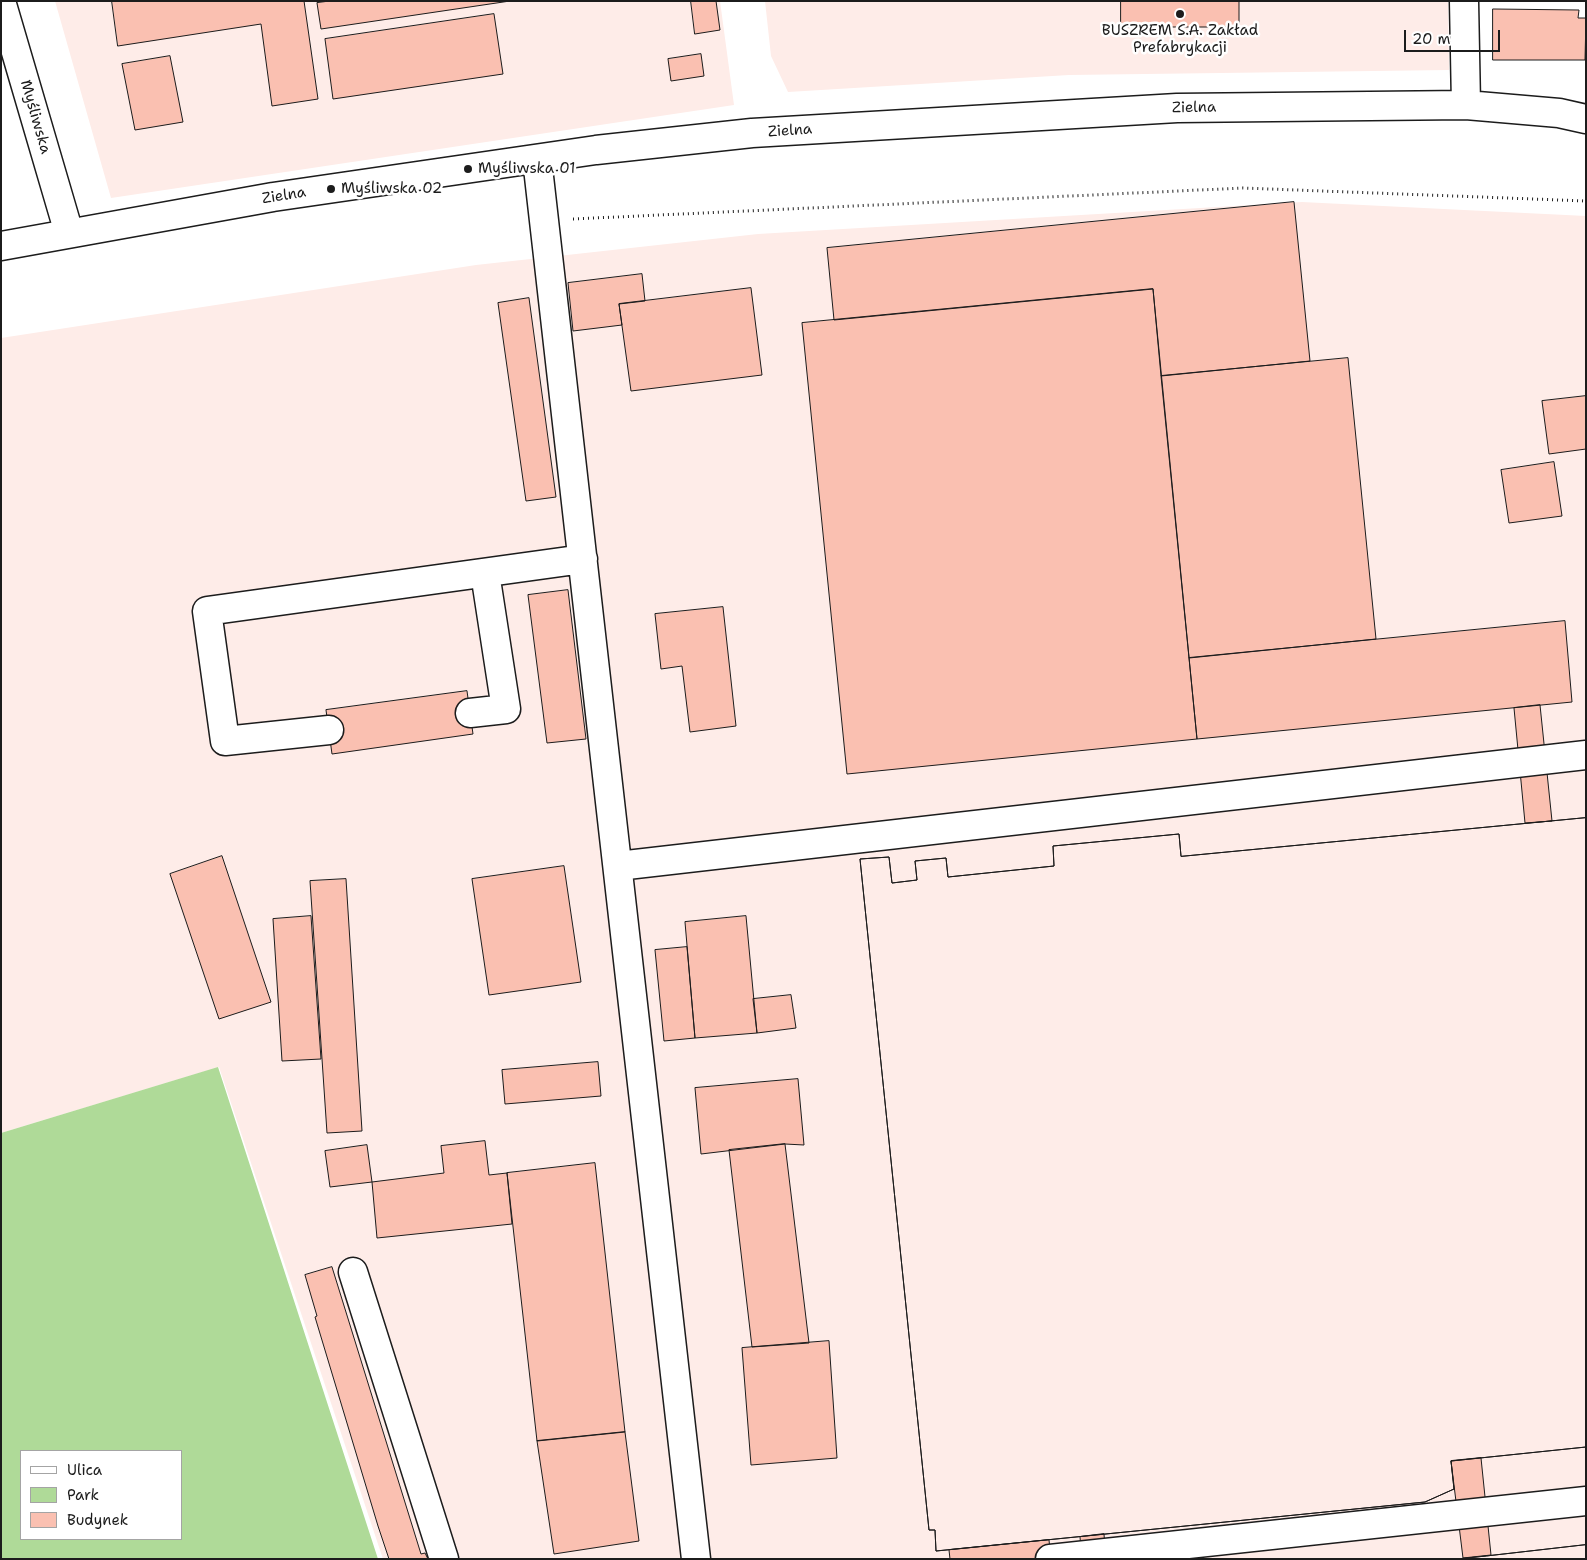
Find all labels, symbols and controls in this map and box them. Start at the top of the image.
marker: BUSZREM S.A. Zakład Prefabrykacji [1174,8,1186,20]
scale bar [1407,20,1503,52]
place label: BUSZREM S.A. Zakład Prefabrykacji [1102,22,1258,57]
text: 20 m [1412,29,1451,49]
street label: Myśliwska [16,78,54,156]
street label: Zielna [1172,99,1216,117]
street label: Zielna [767,120,813,142]
place label: Myśliwska 01 [478,160,575,178]
marker: Myśliwska 01 [462,163,474,175]
place label: Myśliwska 02 [341,180,442,198]
marker: Myśliwska 02 [325,183,337,195]
street label: Zielna [261,184,307,208]
legend [20,1450,182,1540]
text: Ulica [67,1460,102,1480]
text: Park [67,1485,99,1505]
text: Budynek [67,1510,128,1530]

